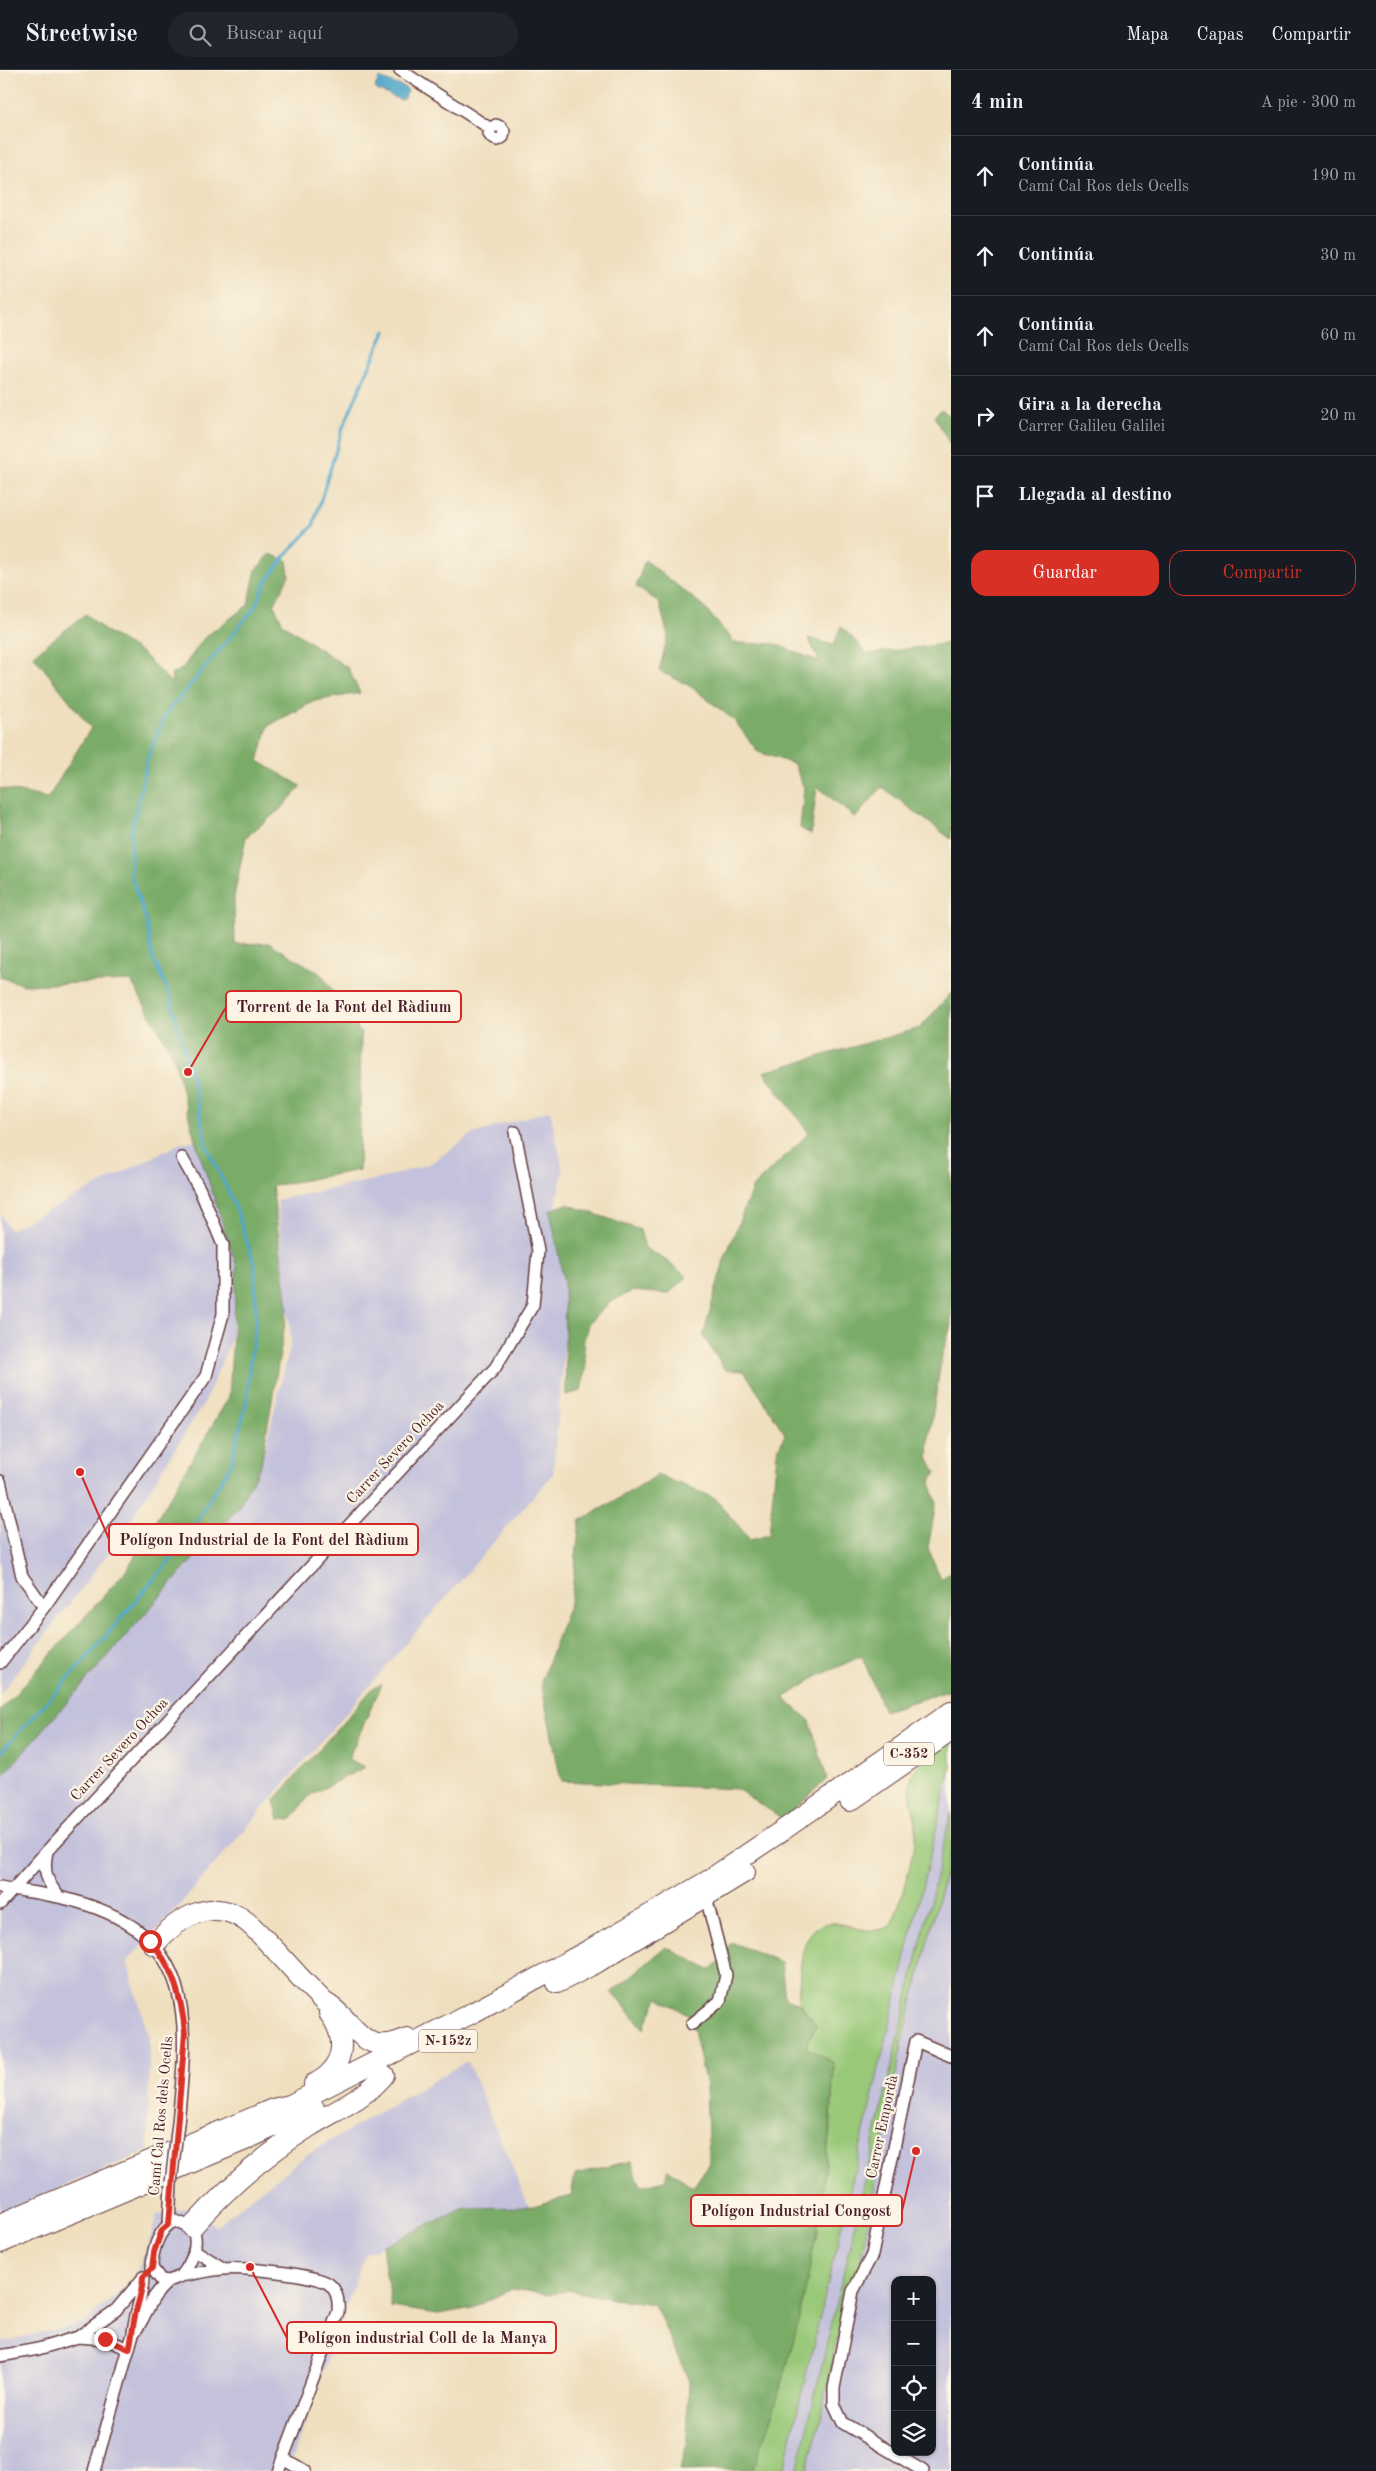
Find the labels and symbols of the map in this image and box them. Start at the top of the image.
callout: Torrent de la Font del Ràdium [226,991,461,1022]
text: Torrent de la Font del Ràdium [237,1000,452,1016]
street label: Carrer Severo Ochoa [344,1398,448,1508]
callout: Polígon Industrial de la Font del Ràdium [109,1524,418,1555]
text: Polígon Industrial de la Font del Ràdium [119,1533,409,1549]
street label: Carrer Severo Ochoa [68,1695,172,1805]
road number: C-352 [884,1742,934,1766]
route start [139,1930,162,1953]
road number: N-152z [419,2030,477,2052]
street label: Camí Cal Ros dels Ocells [148,2036,176,2196]
street label: Carrer Empordà [865,2073,901,2180]
callout: Polígon Industrial Congost [691,2195,902,2226]
text: Polígon Industrial Congost [701,2204,892,2220]
callout: Polígon industrial Coll de la Manya [287,2322,556,2353]
route end [94,2328,117,2351]
text: Polígon industrial Coll de la Manya [297,2331,547,2347]

